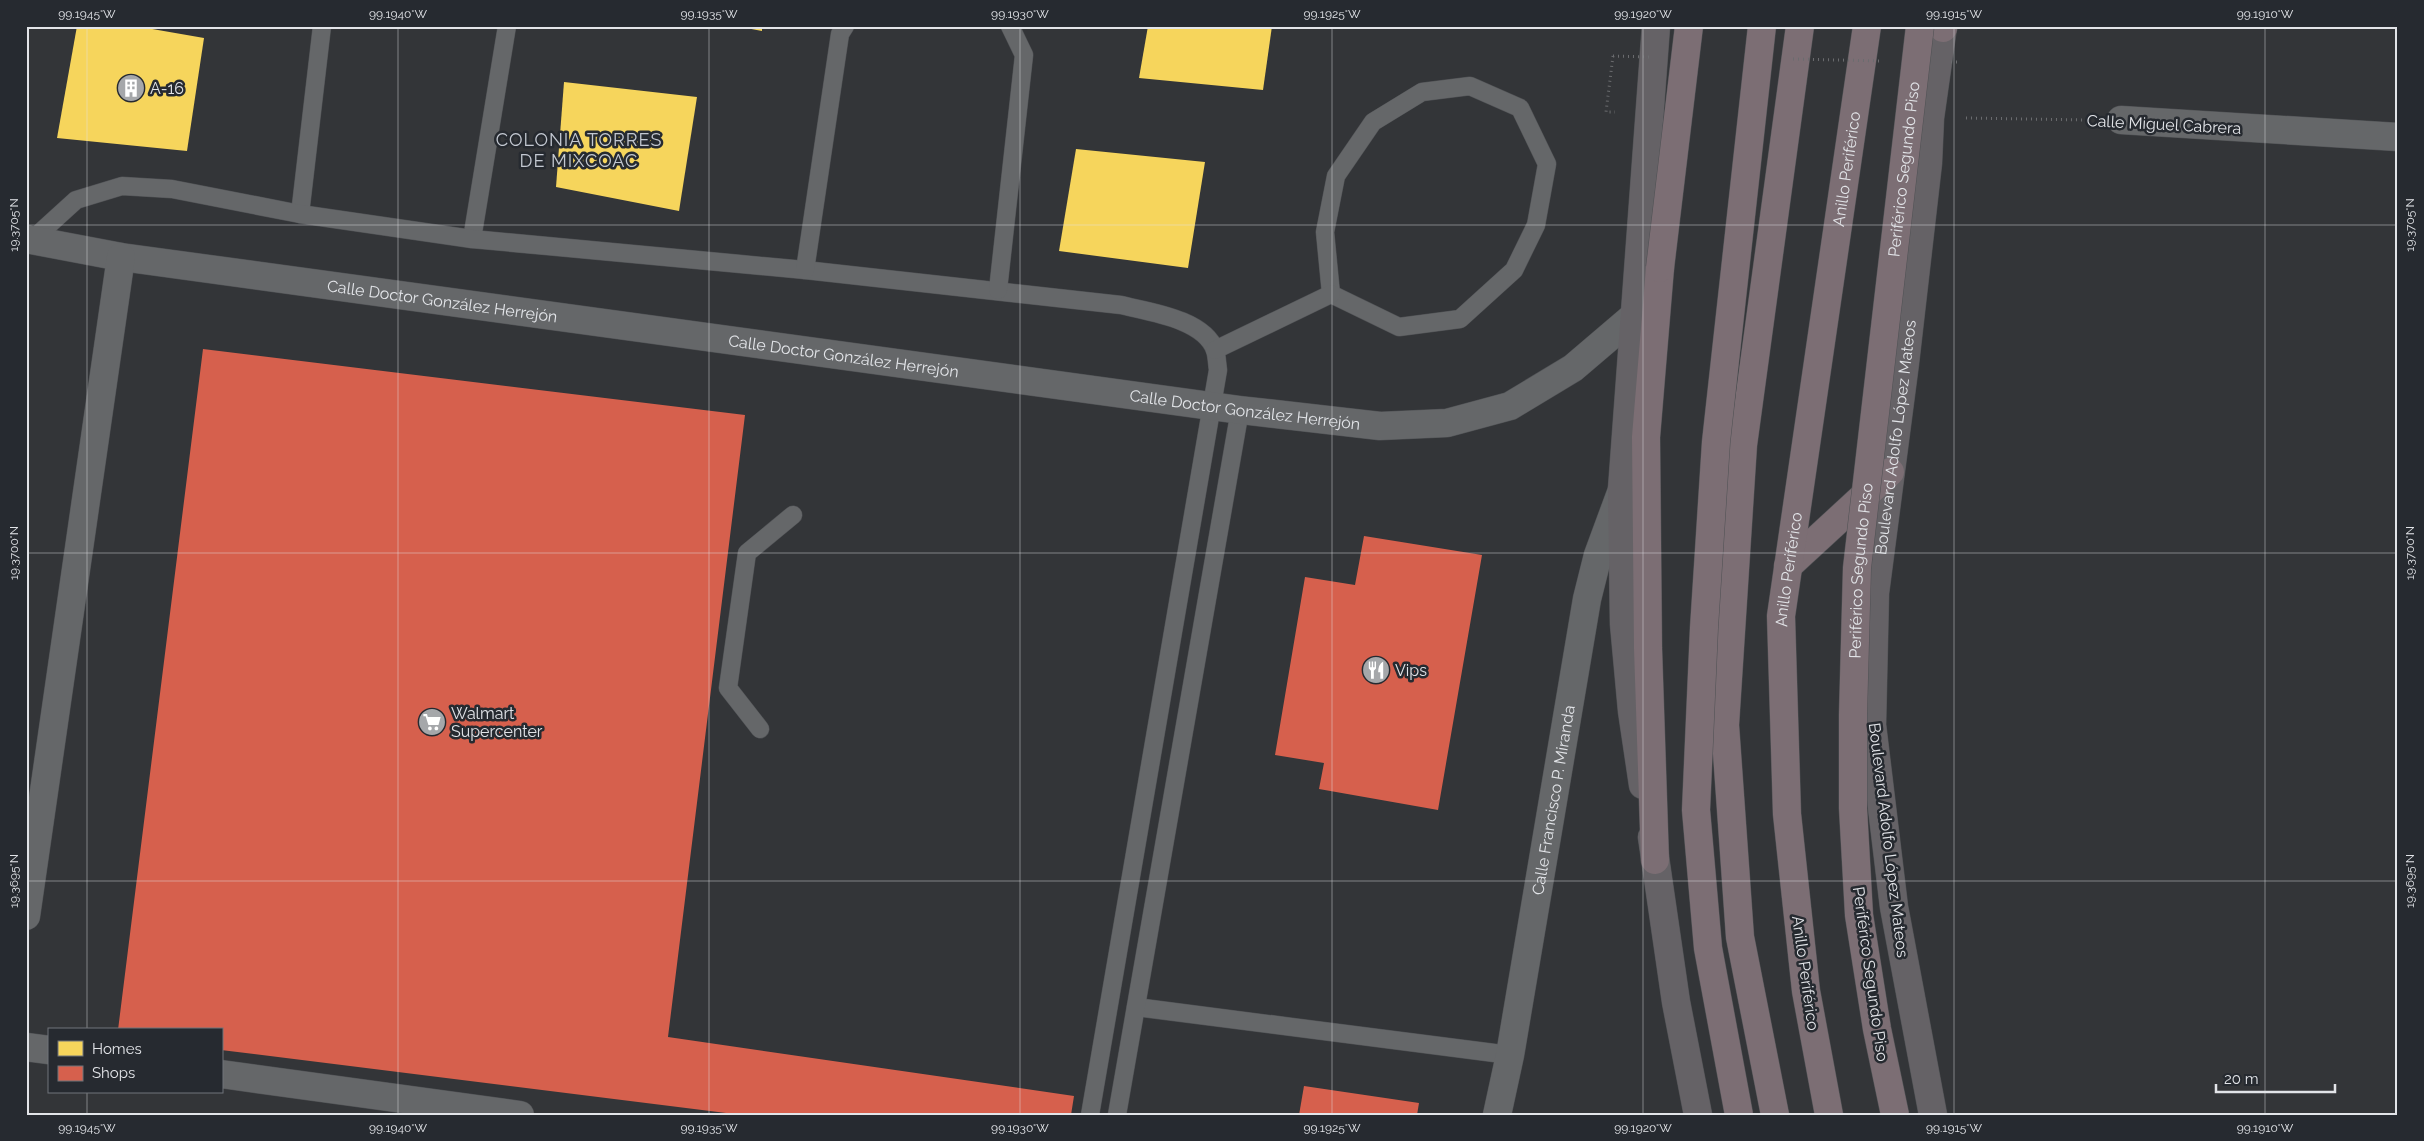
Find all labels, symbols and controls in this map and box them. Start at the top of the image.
text: 99.1945°W [58,7,116,21]
text: 99.1940°W [369,7,427,21]
text: 99.1935°W [680,7,738,21]
text: 99.1930°W [991,7,1049,21]
text: 99.1925°W [1303,7,1361,21]
text: 99.1920°W [1614,7,1672,21]
text: 99.1915°W [1926,7,1982,21]
text: 99.1910°W [2237,7,2294,21]
building icon: A-16 [116,73,146,103]
place label: A-16 [150,79,184,98]
street label: Periférico Segundo Piso [1884,81,1923,258]
street label: Anillo Periférico [1829,110,1864,228]
street label: Calle Miguel Cabrera [2086,111,2242,138]
district label: COLONIA TORRES DE MIXCOAC [496,129,662,171]
text: 19.3705°N [7,198,21,252]
text: 19.3705°N [2403,198,2417,252]
street label: Calle Doctor González Herrejón [326,276,559,327]
street label: Boulevard Adolfo López Mateos [1871,319,1920,556]
street label: Calle Doctor González Herrejón [727,331,960,381]
street label: Calle Doctor González Herrejón [1128,386,1361,434]
street label: Periférico Segundo Piso [1846,482,1877,659]
street label: Anillo Periférico [1772,511,1806,628]
text: 19.3700°N [7,526,21,580]
text: 19.3700°N [2403,526,2417,580]
restaurant icon: Vips [1361,655,1391,685]
place label: Vips [1395,661,1427,680]
place label: Walmart Supercenter [451,704,543,741]
street label: Calle Francisco P. Miranda [1528,704,1579,896]
supermarket icon: Walmart Supercenter [417,707,447,737]
street label: Boulevard Adolfo López Mateos [1865,722,1912,959]
text: 19.3695°N [7,854,21,908]
text: 19.3695°N [2403,854,2417,908]
street label: Periférico Segundo Piso [1849,886,1892,1063]
street label: Anillo Periférico [1788,914,1823,1032]
legend [48,1028,222,1094]
text: Homes [92,1040,142,1058]
scale bar [2216,1061,2335,1093]
text: Shops [92,1064,135,1082]
text: 20 m [2224,1070,2259,1088]
text: 99.1945°W [58,1121,116,1135]
text: 99.1940°W [369,1121,427,1135]
text: 99.1935°W [680,1121,738,1135]
text: 99.1930°W [991,1121,1049,1135]
text: 99.1925°W [1303,1121,1361,1135]
text: 99.1920°W [1614,1121,1672,1135]
text: 99.1915°W [1926,1121,1982,1135]
text: 99.1910°W [2237,1121,2294,1135]

